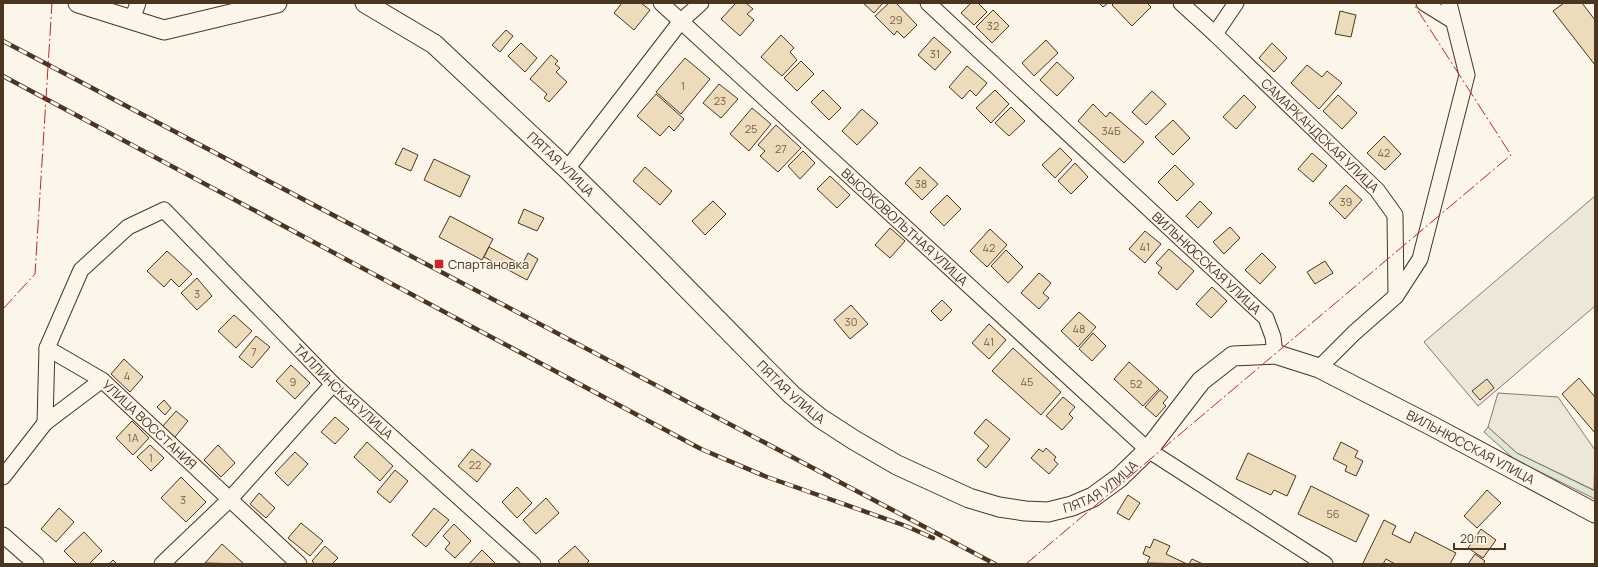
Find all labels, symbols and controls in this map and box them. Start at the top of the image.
house number: 29 [889,12,903,27]
house number: 32 [987,18,999,33]
house number: 31 [930,46,940,61]
street label: САМАРКАНДСКАЯ УЛИЦА [1257,74,1383,196]
house number: 1 [681,78,685,93]
house number: 23 [714,93,726,108]
house number: 25 [745,121,757,136]
house number: 34Б [1101,123,1121,138]
street label: ПЯТАЯ УЛИЦА [524,127,599,200]
house number: 27 [775,141,787,156]
house number: 42 [1378,145,1390,160]
street label: ВЫСОКОВОЛЬТНАЯ УЛИЦА [838,164,972,290]
house number: 38 [915,176,927,191]
house number: 39 [1340,194,1353,209]
street label: ВИЛЬНЮССКАЯ УЛИЦА [1148,207,1265,318]
house number: 41 [1140,239,1150,254]
house number: 42 [983,240,995,255]
place label: Спартановка [448,255,529,273]
marker: Спартановка [433,258,445,270]
house number: 3 [194,286,200,301]
house number: 30 [845,314,857,329]
house number: 48 [1073,321,1085,336]
house number: 41 [984,334,994,349]
street label: ТАЛЛИНСКАЯ УЛИЦА [290,340,397,443]
house number: 7 [251,344,257,359]
street label: ПЯТАЯ УЛИЦА [753,356,829,428]
house number: 4 [124,368,130,383]
house number: 9 [290,374,297,389]
house number: 45 [1021,374,1033,389]
street label: УЛИЦА ВОССТАНИЯ [98,376,201,473]
house number: 52 [1130,376,1142,391]
street label: ВИЛЬНЮССКАЯ УЛИЦА [1403,405,1538,488]
house number: 1А [127,430,139,445]
house number: 1 [149,450,153,465]
street label: ПЯТАЯ УЛИЦА [1061,456,1141,517]
house number: 22 [469,457,481,472]
house number: 3 [180,492,186,507]
house number: 56 [1326,506,1340,521]
scale bar [1454,525,1505,551]
text: 20 m [1460,530,1487,547]

